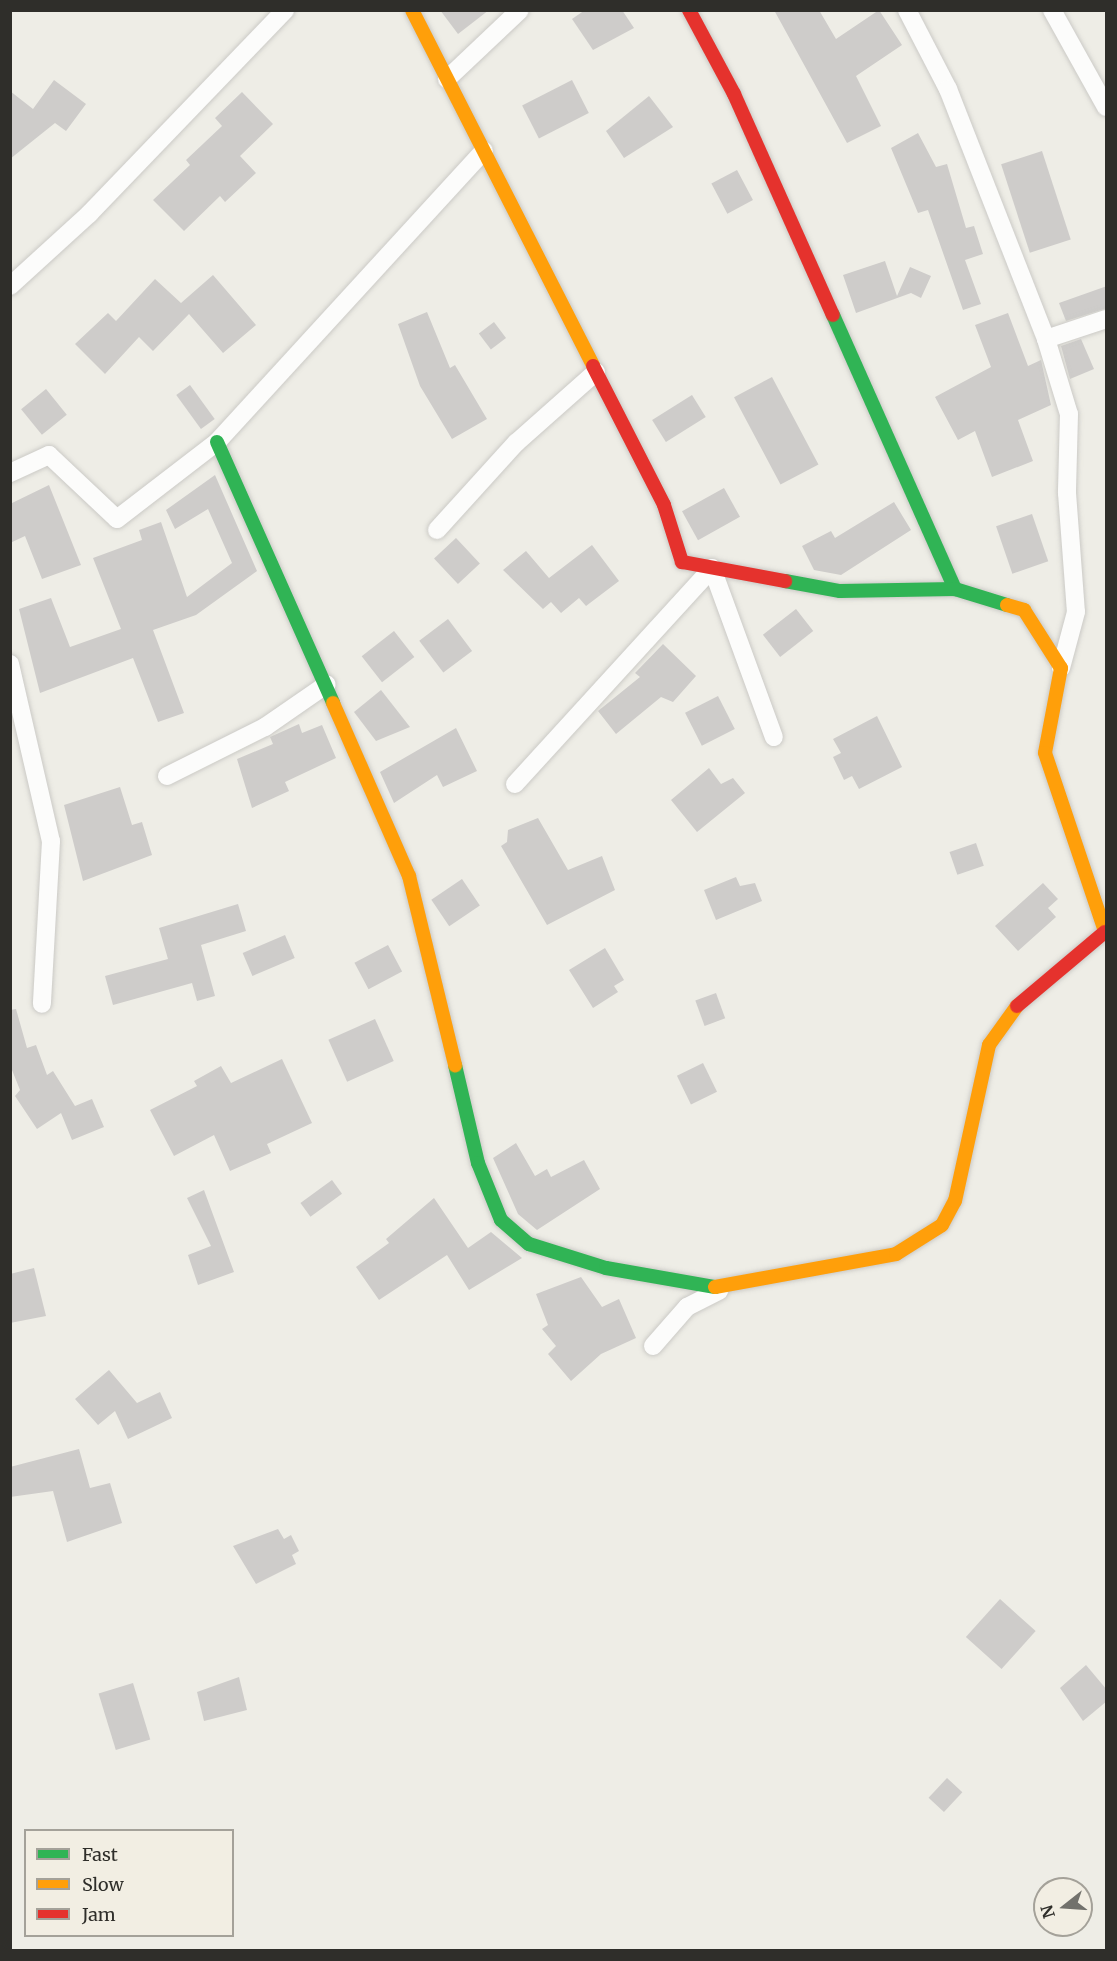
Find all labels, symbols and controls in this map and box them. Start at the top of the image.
legend [24,1829,234,1937]
text: Fast [82,1843,118,1866]
text: Slow [82,1873,124,1896]
north arrow [1033,1877,1093,1937]
text: Jam [82,1903,116,1926]
text: N [1036,1903,1059,1921]

